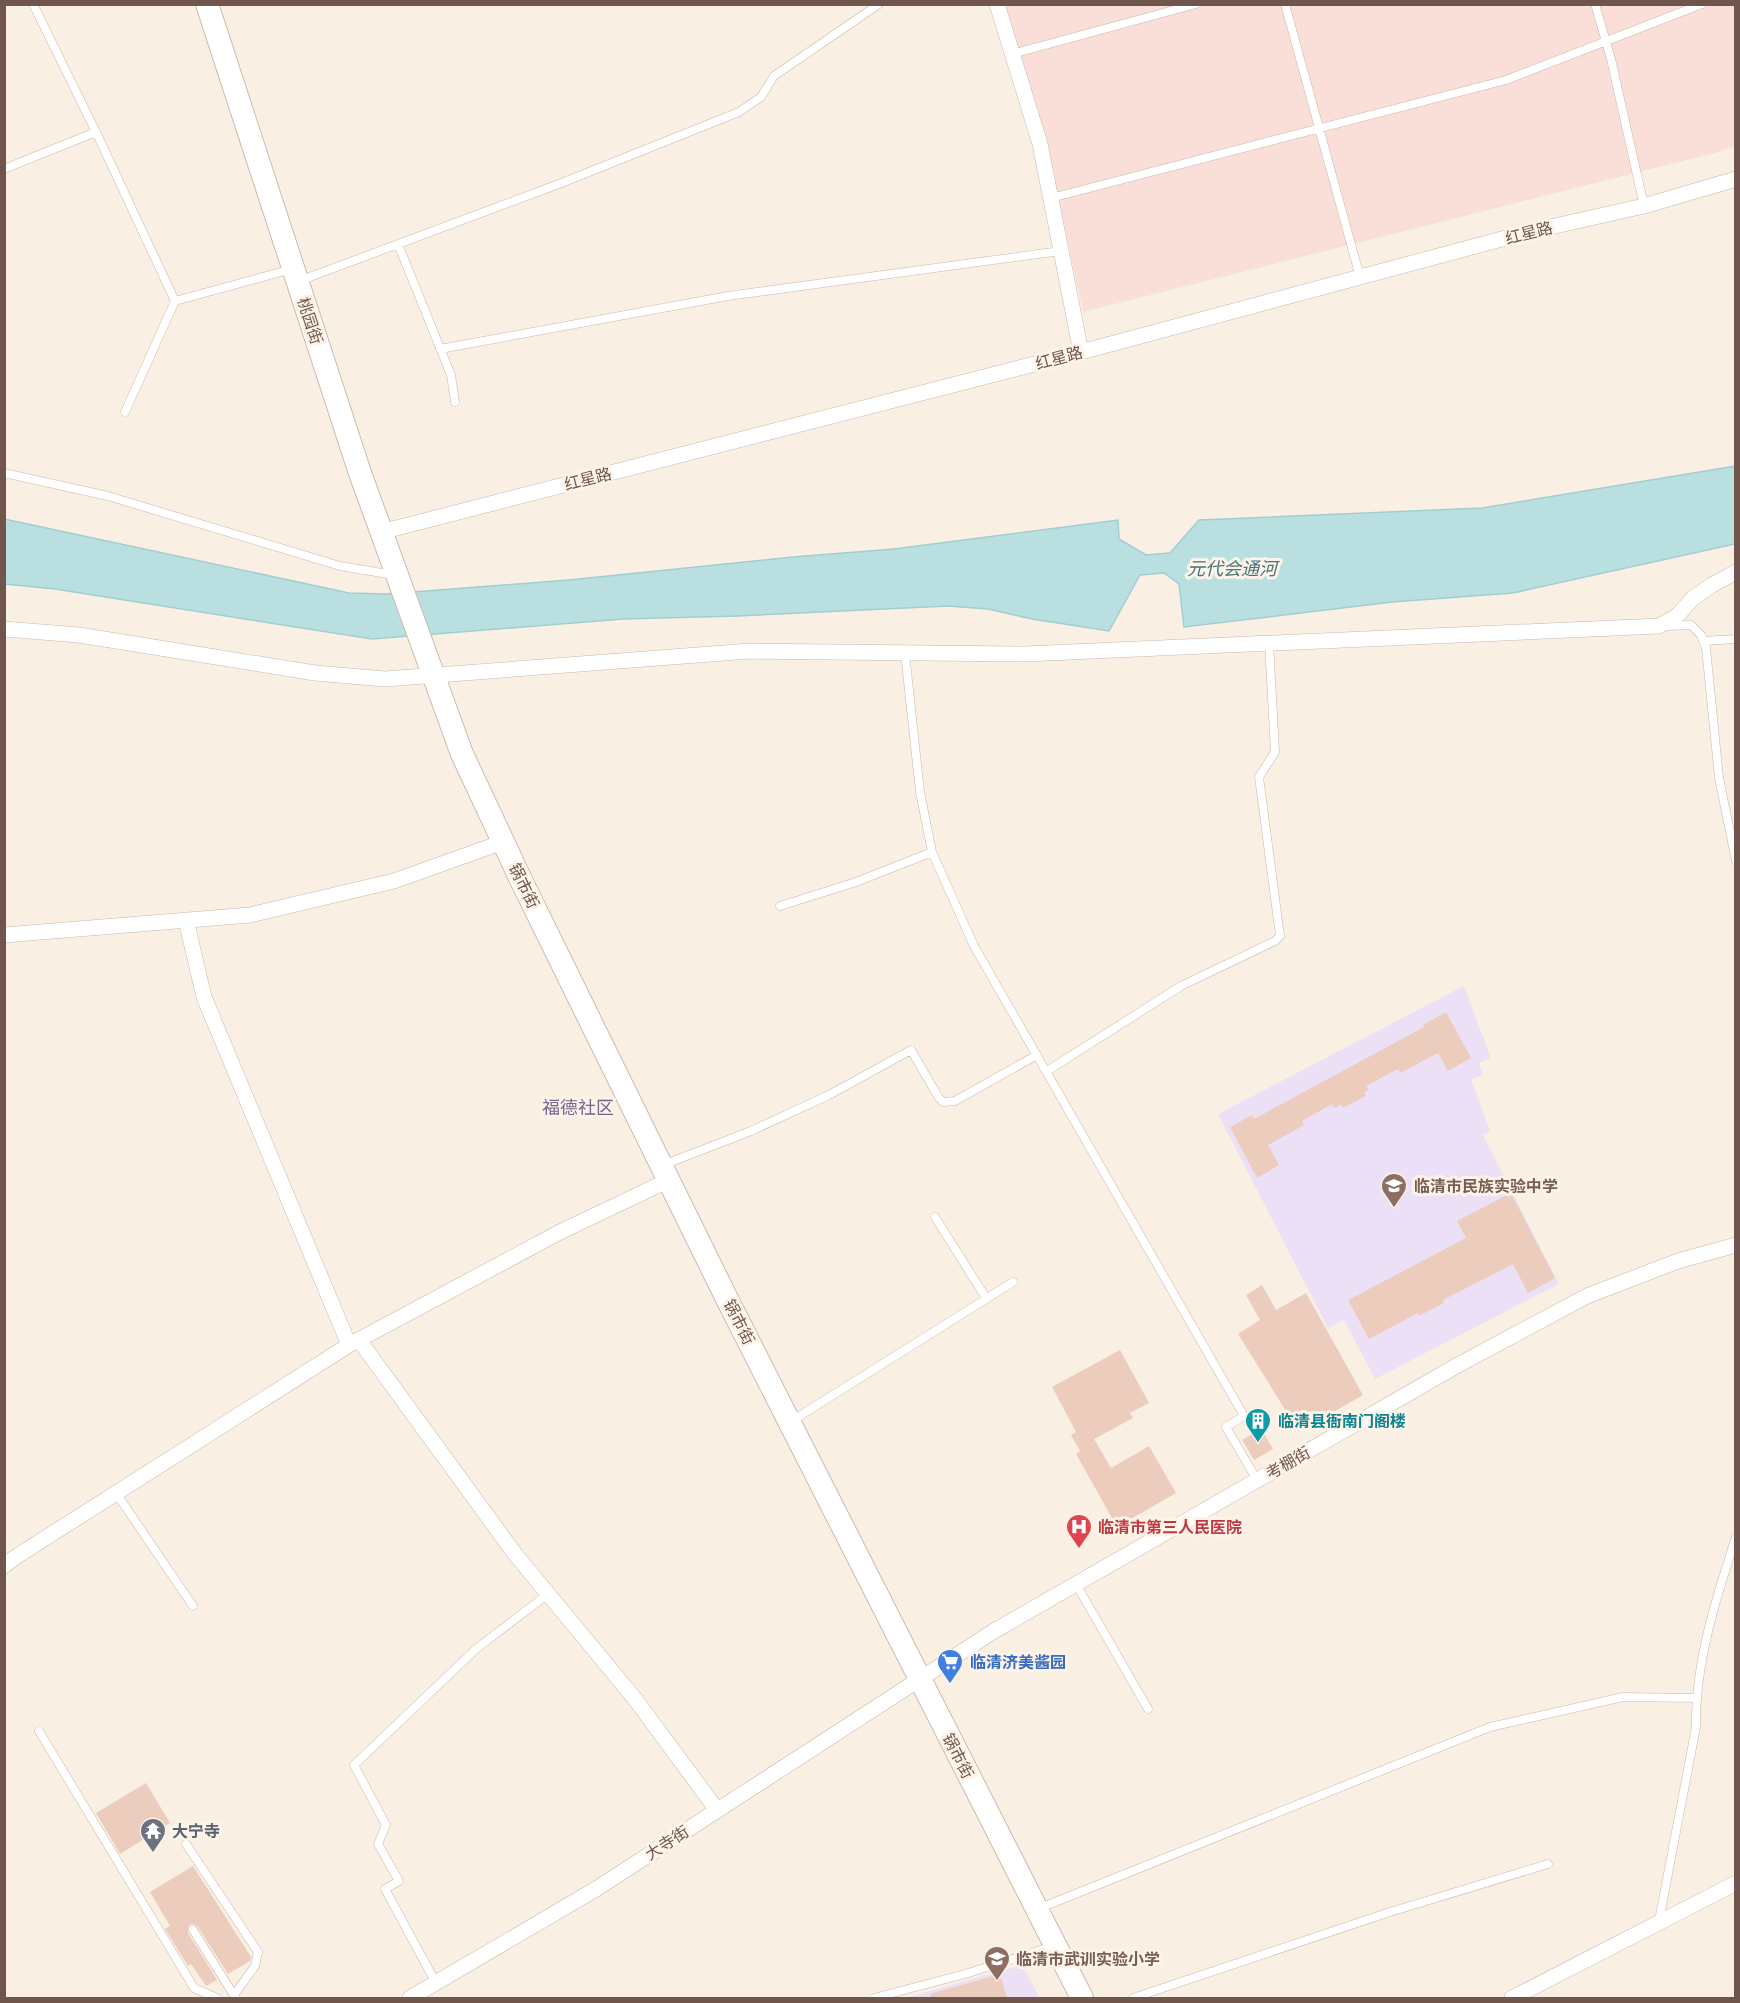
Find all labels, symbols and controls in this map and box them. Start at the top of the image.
street label: 红星路 [1503,218,1555,248]
street label: 桃园街 [294,295,326,347]
street label: 红星路 [1033,343,1085,373]
street label: 红星路 [562,464,614,494]
water label: 元代会通河 [1187,558,1280,580]
street label: 锅市街 [505,860,543,912]
district label: 福德社区 [542,1097,614,1119]
school or university icon: 临清市民族实验中学 [1379,1171,1409,1209]
place label: 临清市民族实验中学 [1414,1177,1558,1196]
street label: 锅市街 [720,1296,758,1348]
building icon: 临清县衙南门阁楼 [1243,1406,1273,1444]
place label: 临清县衙南门阁楼 [1278,1412,1406,1431]
street label: 考棚街 [1262,1443,1314,1483]
hospital icon: 临清市第三人民医院 [1064,1512,1094,1550]
place label: 临清市第三人民医院 [1098,1518,1242,1537]
supermarket icon: 临清济美酱园 [935,1647,965,1685]
place label: 临清济美酱园 [970,1653,1066,1672]
street label: 锅市街 [939,1730,977,1782]
temple icon: 大宁寺 [138,1816,168,1854]
place label: 大宁寺 [172,1822,220,1841]
street label: 大寺街 [642,1822,692,1864]
school or university icon: 临清市武训实验小学 [982,1944,1012,1982]
place label: 临清市武训实验小学 [1016,1950,1160,1969]

